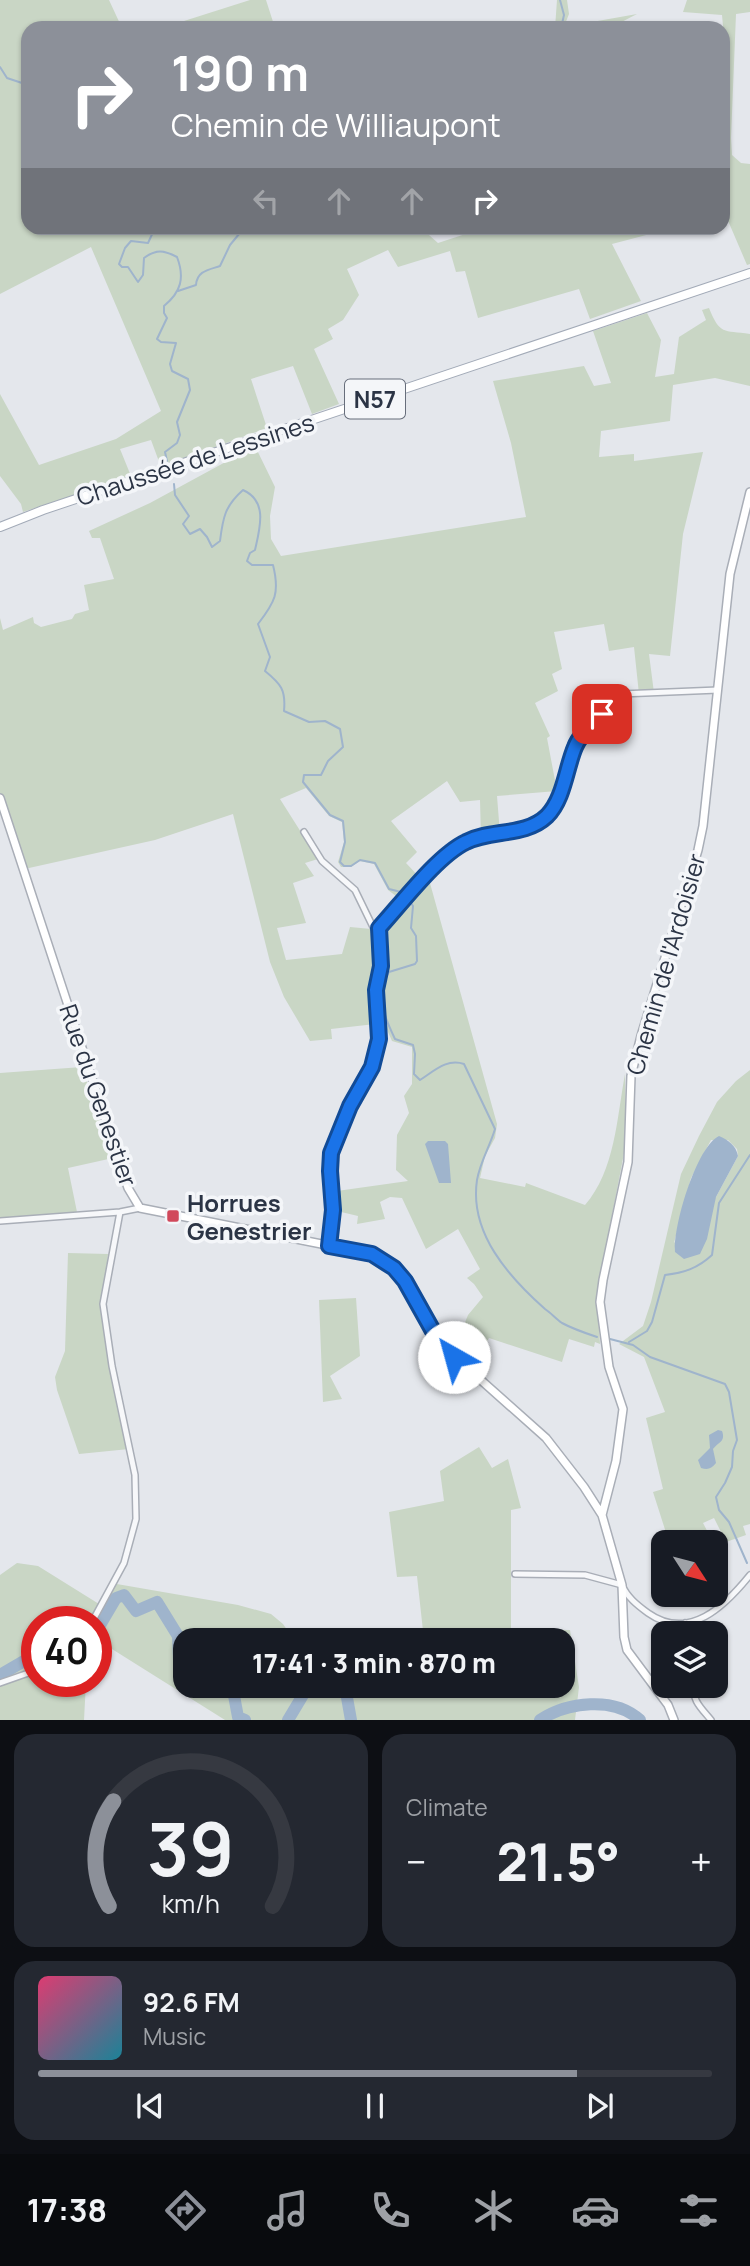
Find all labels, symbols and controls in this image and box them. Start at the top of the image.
text: 190 m [171,39,309,106]
icon: right [56,49,147,140]
text: Chemin de Williaupont [171,103,501,147]
icon: left [247,182,285,220]
icon: ahead [320,182,358,220]
icon: ahead [393,182,431,220]
icon: right [466,182,504,220]
road number: N57 [345,380,405,418]
street label: Chaussée de Lessines [72,405,318,513]
pin [572,684,632,744]
icon: arrive [583,695,621,733]
street label: Chemin de l'Ardoisier [618,849,712,1079]
street label: Rue du Genestier [52,999,146,1191]
place label: Horrues Genestrier [187,1186,312,1247]
marker: Horrues Genestrier [165,1208,181,1224]
position arrow [417,1320,491,1394]
north arrow [651,1530,728,1606]
map controls [651,1530,728,1698]
speed limit sign: 40 [21,1606,112,1697]
button: layers [651,1621,728,1698]
text: 17:41 · 3 min · 870 m [252,1645,496,1681]
text: Climate [406,1791,488,1823]
text: 39 [147,1799,235,1899]
text: 21.5° [497,1826,620,1897]
text: − [406,1835,427,1887]
text: + [690,1835,712,1887]
text: km/h [162,1886,220,1921]
text: 92.6 FM [143,1984,240,2020]
text: Music [143,2020,206,2052]
icon: previous [131,2087,169,2125]
icon: pause [356,2087,394,2125]
icon: next [581,2087,619,2125]
icon: directions [161,2186,210,2235]
icon: music [263,2186,312,2235]
icon: phone [366,2186,415,2235]
icon: climate [469,2186,518,2235]
icon: car [571,2186,620,2235]
icon: filters [674,2186,723,2235]
text: 17:38 [27,2188,107,2232]

